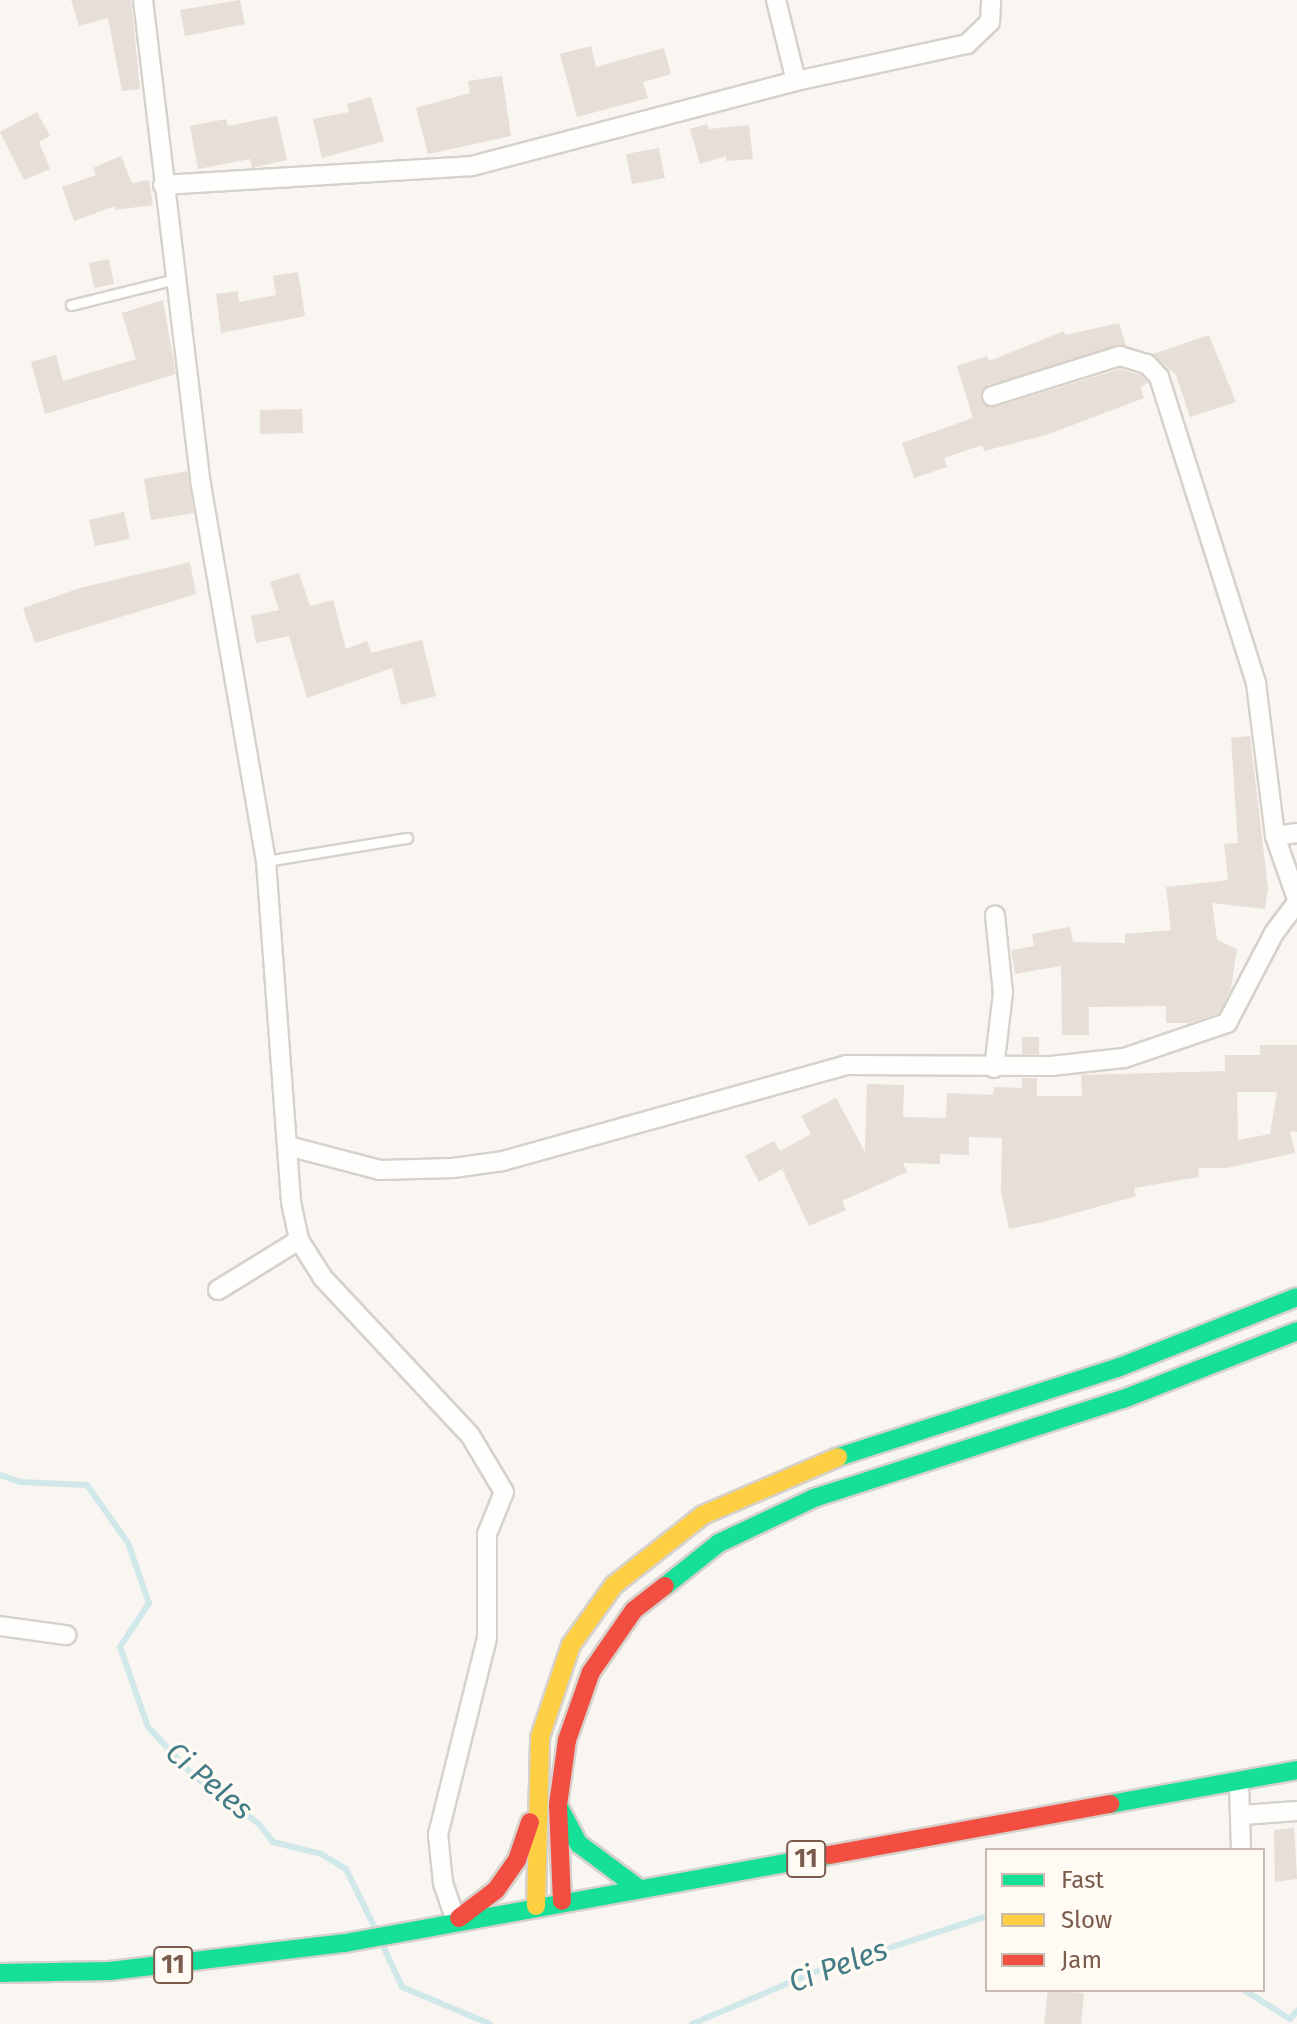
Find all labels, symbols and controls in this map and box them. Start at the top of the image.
water label: Ci Peles [158,1734,260,1828]
road number: 11 [786,1837,826,1881]
legend [985,1848,1265,1992]
text: Fast [1061,1866,1104,1894]
text: Slow [1061,1906,1112,1934]
water label: Ci Peles [784,1932,892,2000]
road number: 11 [153,1943,193,1987]
text: Jam [1061,1946,1102,1974]

